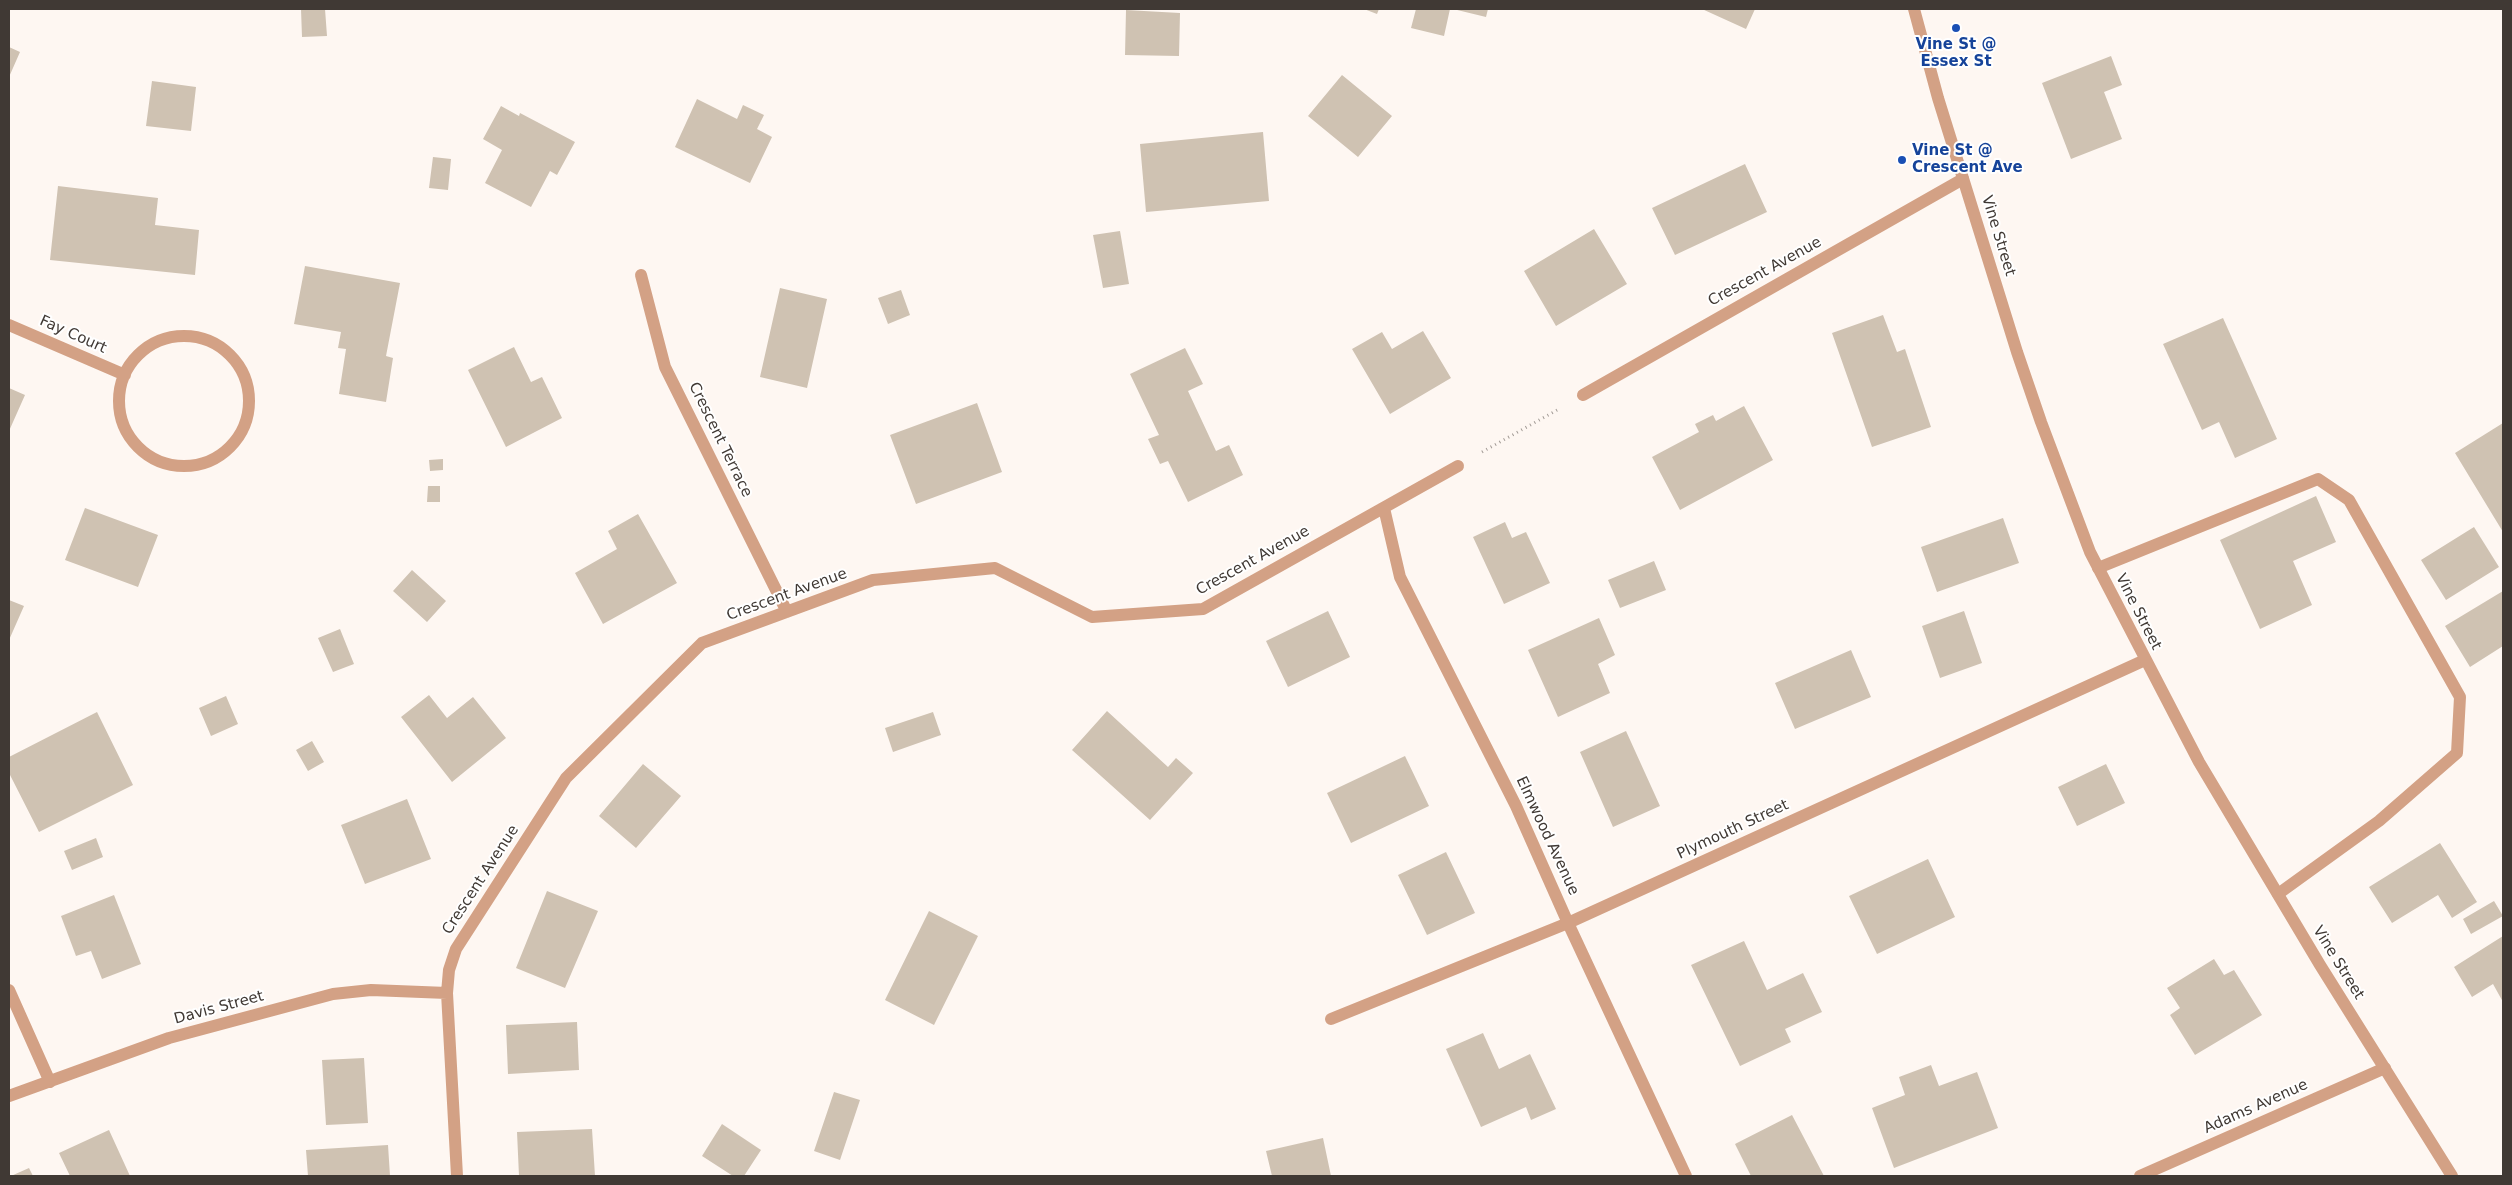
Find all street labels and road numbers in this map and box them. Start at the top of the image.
street label: Vine Street [1977,194,2019,278]
street label: Crescent Avenue [1705,233,1825,311]
street label: Fay Court [37,312,109,358]
street label: Crescent Terrace [684,380,756,500]
street label: Crescent Avenue [1193,522,1313,600]
street label: Crescent Avenue [724,565,850,625]
street label: Vine Street [2111,571,2165,653]
street label: Elmwood Avenue [1512,774,1582,898]
street label: Plymouth Street [1674,796,1792,864]
street label: Crescent Avenue [439,822,523,938]
street label: Vine Street [2308,923,2368,1003]
street label: Davis Street [172,987,266,1029]
street label: Adams Avenue [2201,1076,2311,1138]

